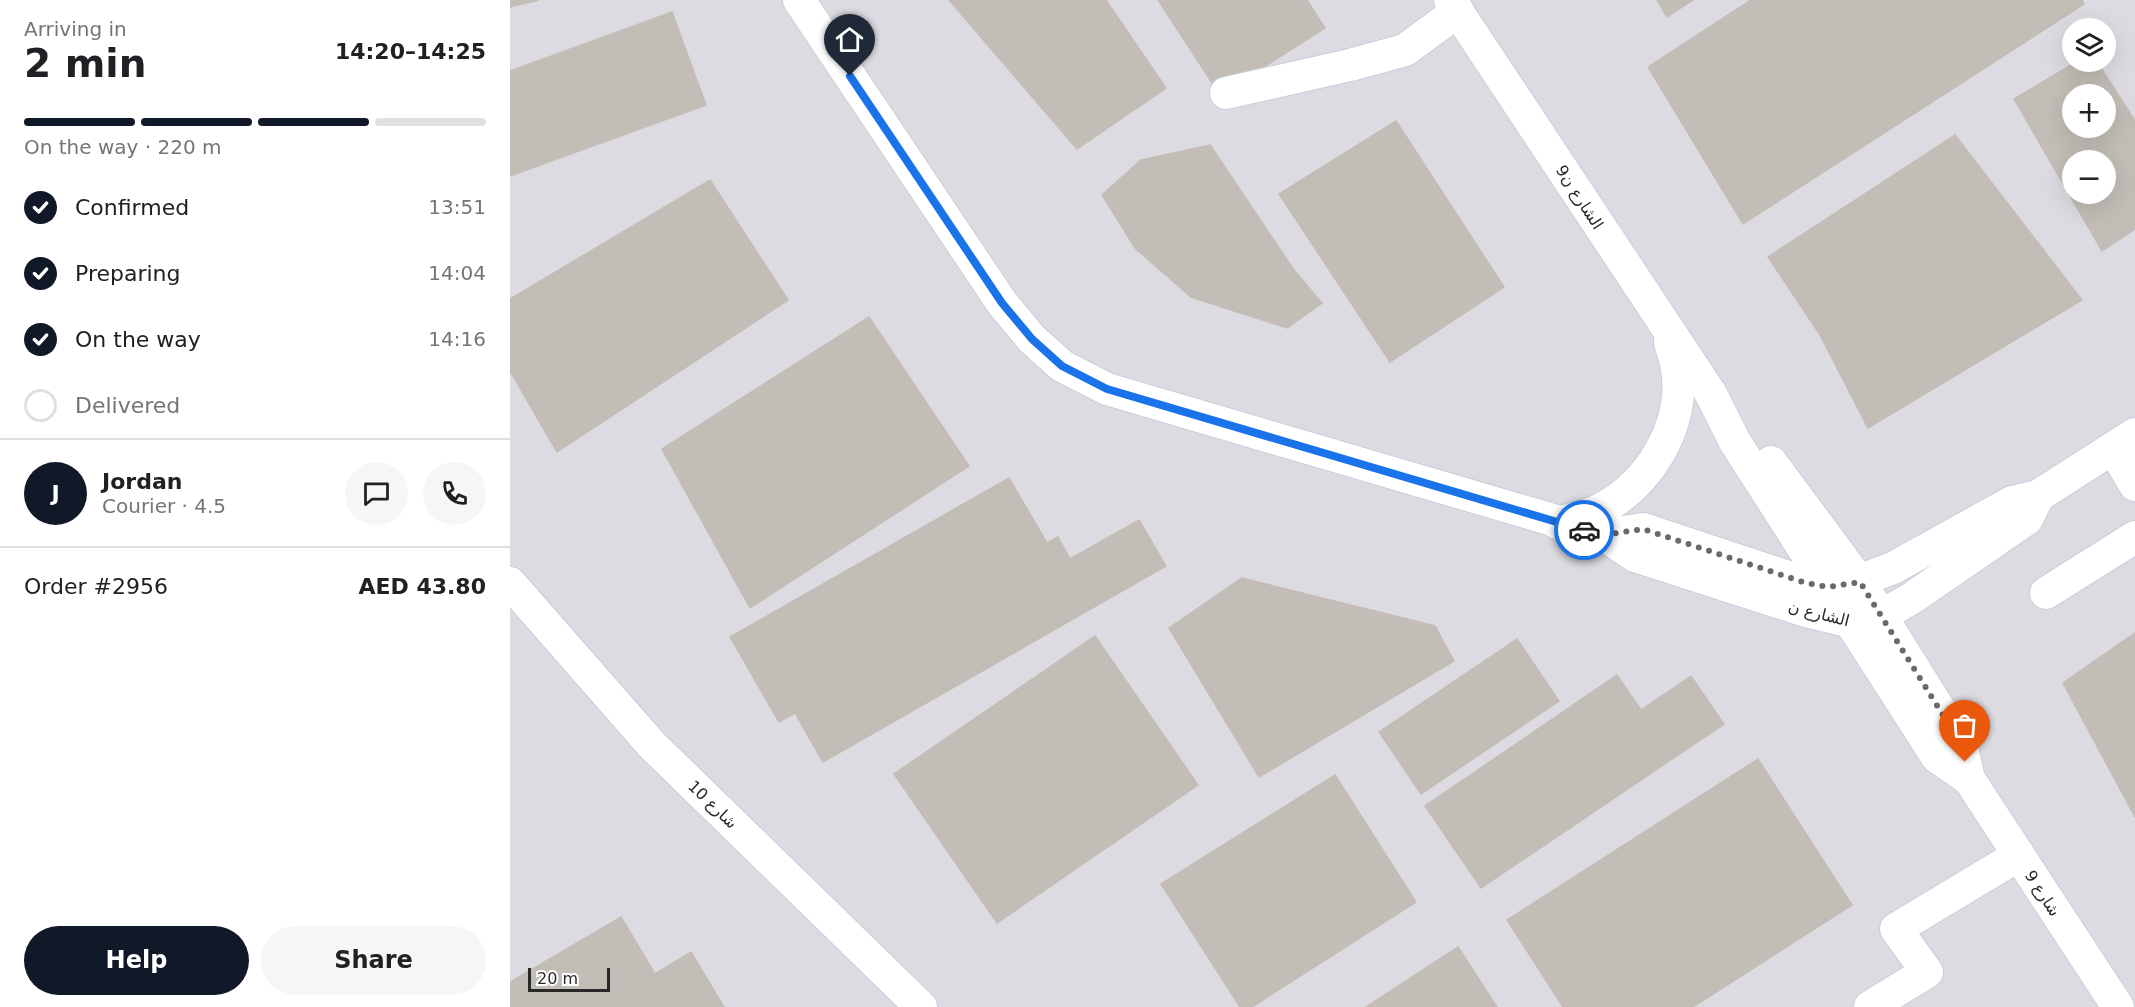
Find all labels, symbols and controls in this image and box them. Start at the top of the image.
pin [824,14,875,76]
text: Arriving in [24,17,127,41]
map controls [2062,18,2116,204]
button: layers [2062,18,2116,72]
icon: home [833,23,866,56]
text: 14:20–14:25 [335,39,486,64]
text: 2 min [24,41,146,86]
button: + [2062,84,2116,138]
text: On the way · 220 m [24,135,222,159]
button: − [2062,150,2116,204]
street label: الشارع ن9 [1551,162,1607,234]
icon: check [24,191,57,224]
text: Confirmed [75,195,189,220]
text: 13:51 [428,195,486,219]
icon: check [24,257,57,290]
text: Preparing [75,261,181,286]
text: 14:04 [428,261,486,285]
icon: check [24,323,57,356]
text: On the way [75,327,201,352]
text: 14:16 [428,327,486,351]
text: Delivered [75,393,180,418]
button: chat [345,462,408,525]
button: phone [423,462,486,525]
text: Jordan [102,469,182,494]
text: J [51,481,60,506]
text: Courier · 4.5 [102,494,226,518]
courier [1554,500,1614,560]
icon: car [1568,514,1601,547]
text: Order #2956 [24,574,168,599]
text: AED 43.80 [358,574,486,599]
street label: الشارع ن [1786,597,1852,631]
pin [1939,700,1990,762]
icon: bag [1948,709,1981,742]
street label: شارع 10 [683,776,741,833]
street label: شارع 9 [2020,867,2064,920]
button: Help [24,926,249,995]
button: Share [261,926,486,995]
scale bar [528,965,610,992]
text: 20 m [537,969,578,988]

